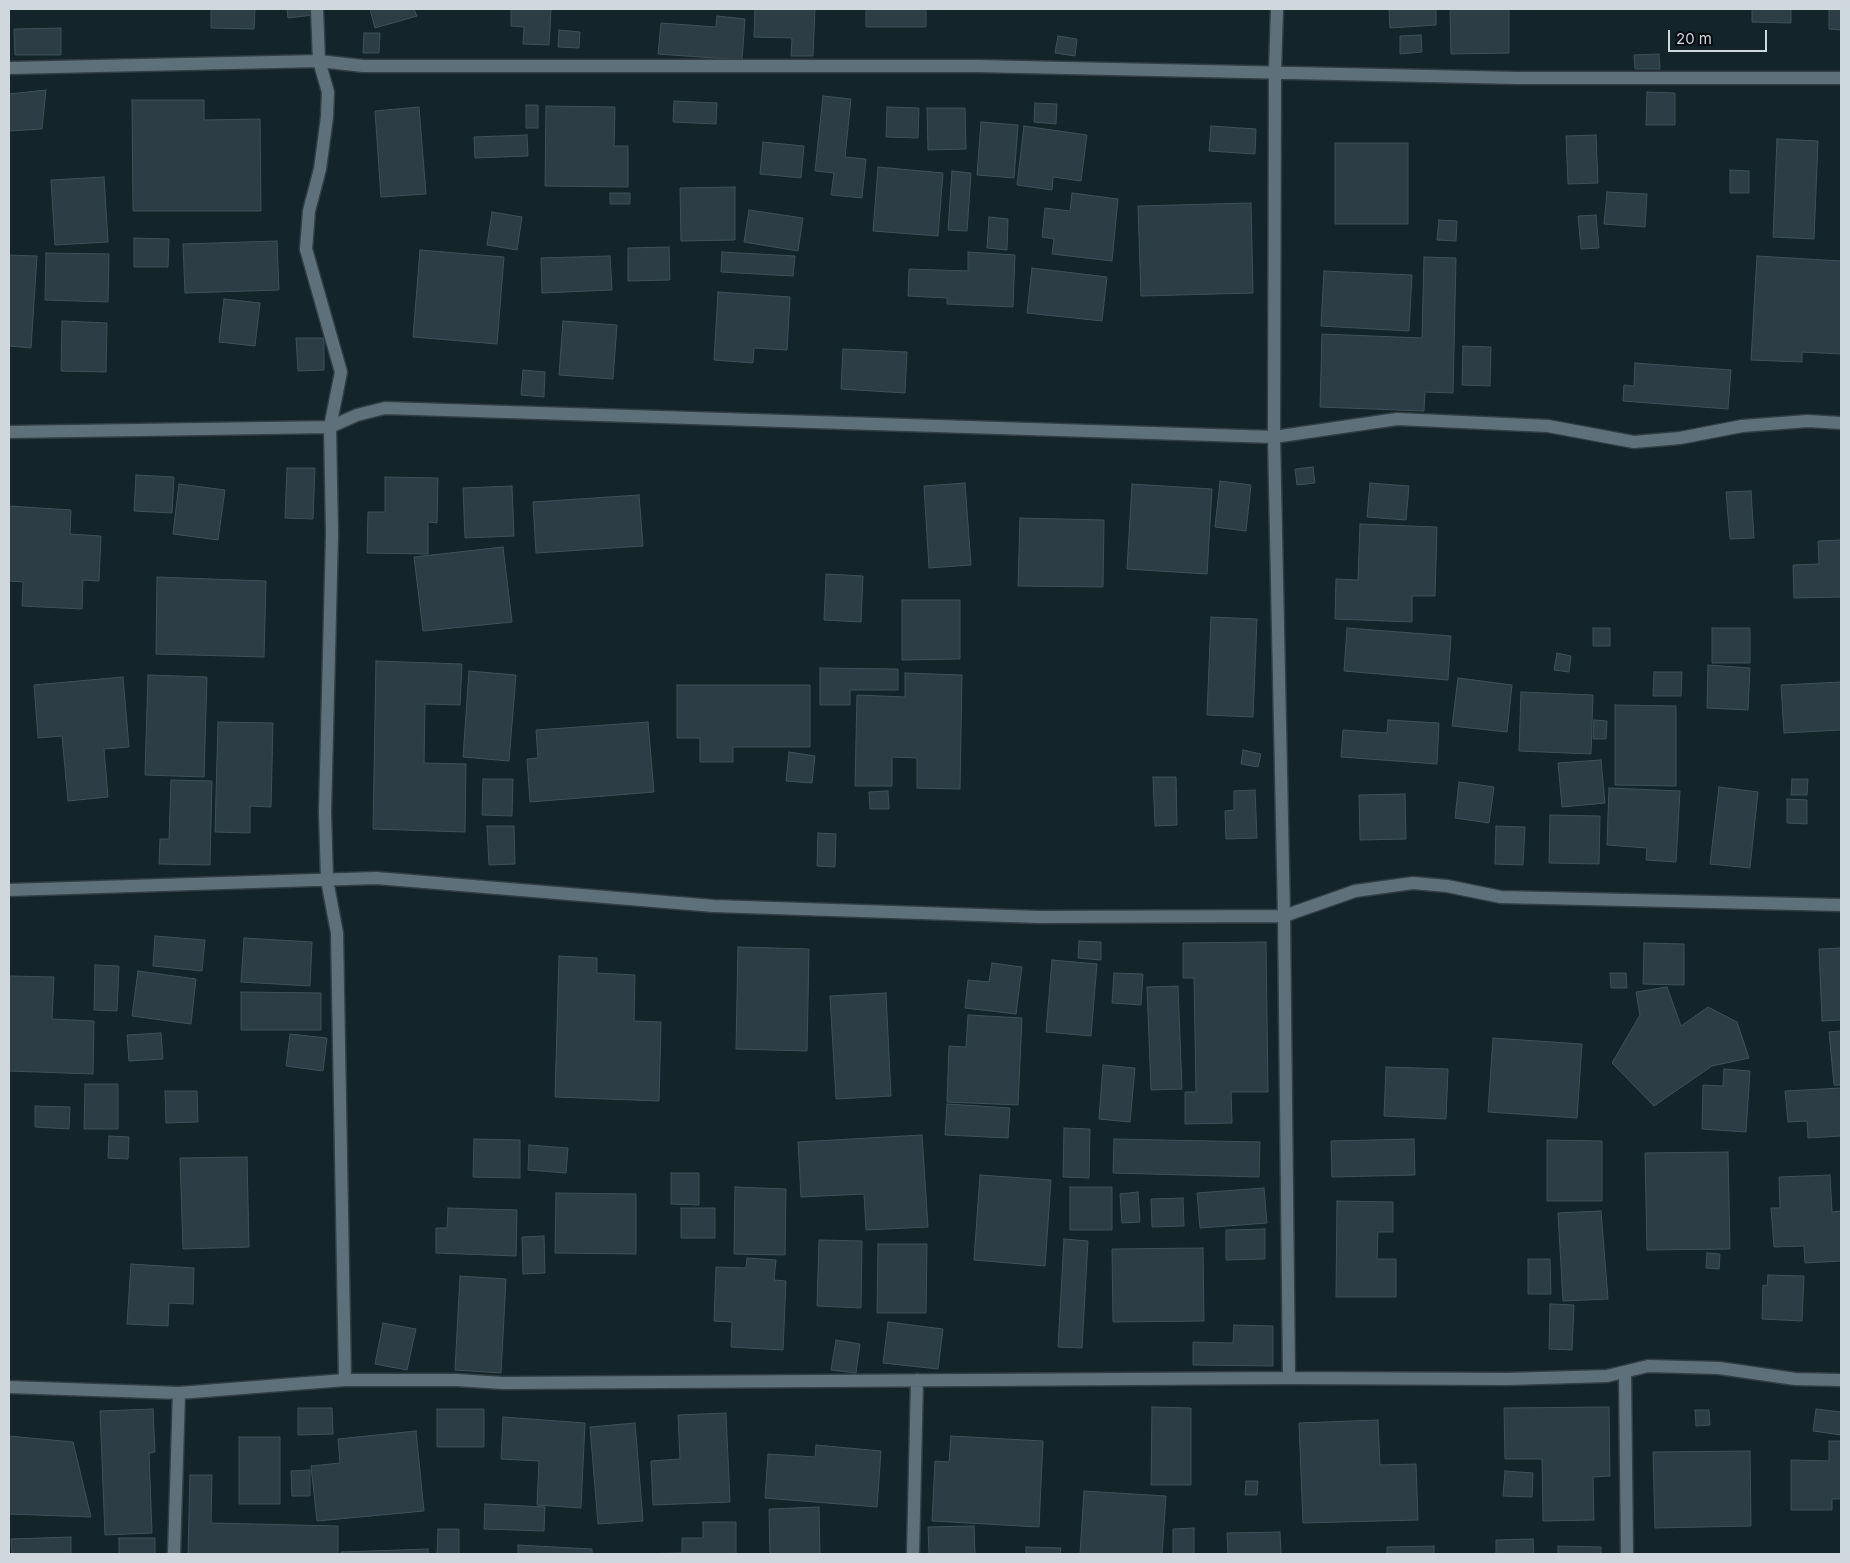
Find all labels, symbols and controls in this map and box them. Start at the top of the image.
scale bar [1670,20,1769,52]
text: 20 m [1676,29,1712,48]

